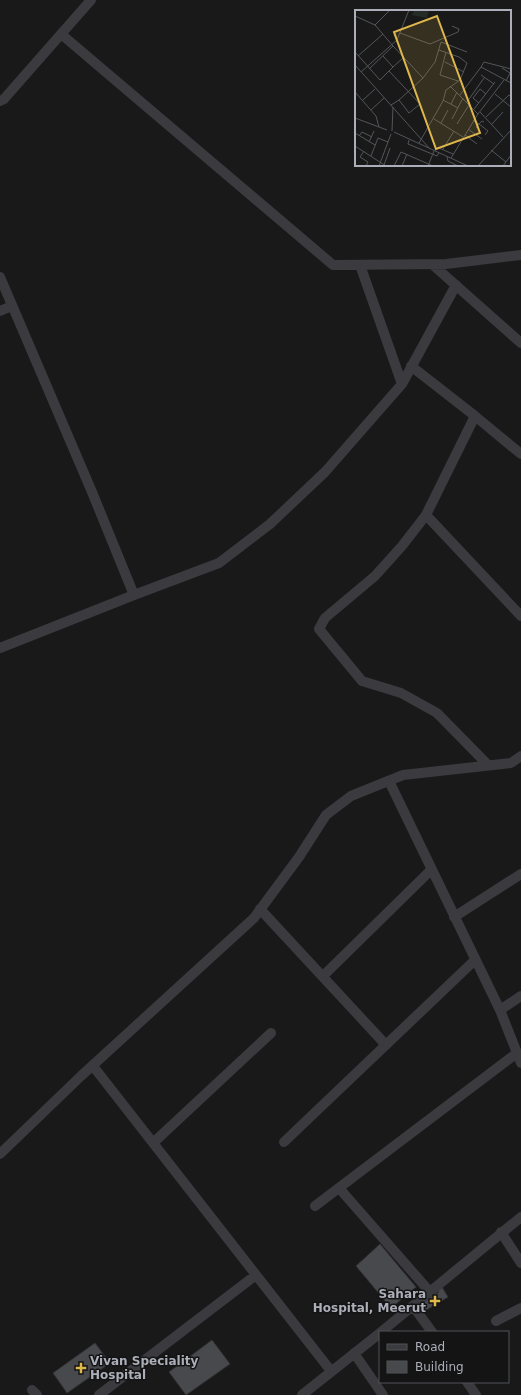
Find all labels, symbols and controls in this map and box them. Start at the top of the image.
inset map [355,10,511,166]
place label: Sahara Hospital, Meerut [313,1287,426,1315]
marker: Sahara Hospital, Meerut [429,1295,441,1307]
legend [379,1331,509,1383]
text: Road [415,1340,445,1354]
place label: Vivan Speciality Hospital [90,1354,198,1382]
text: Building [415,1360,464,1374]
marker: Vivan Speciality Hospital [75,1362,87,1374]

